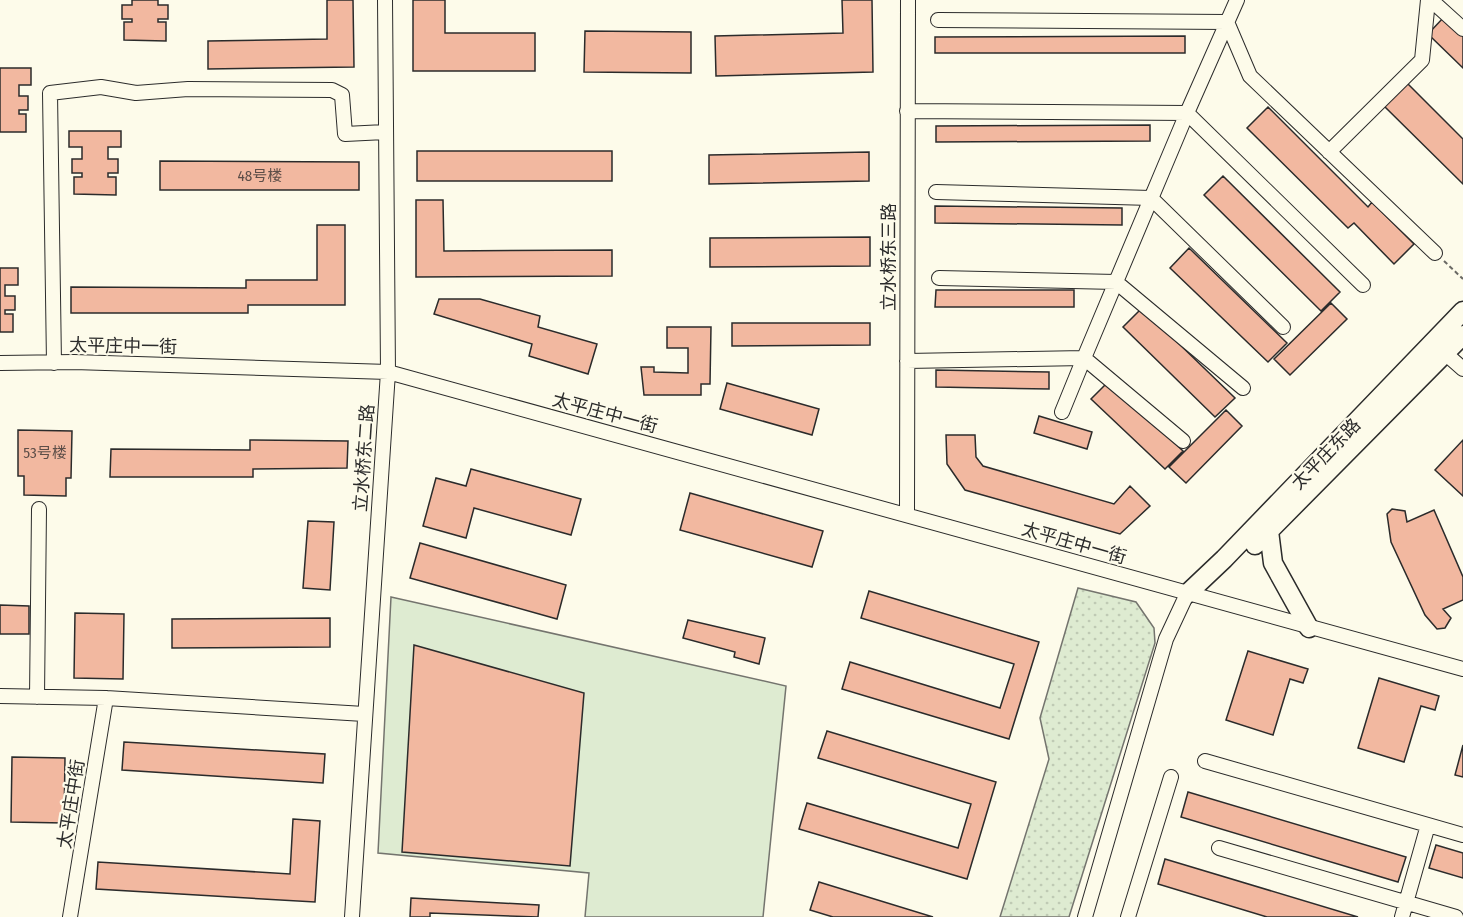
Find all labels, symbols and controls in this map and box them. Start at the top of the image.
house number: 48号楼 [238,167,282,185]
street label: 立水桥东三路 [878,203,900,311]
street label: 太平庄中一街 [69,334,177,358]
street label: 太平庄中一街 [550,388,660,438]
street label: 立水桥东二路 [349,403,379,513]
street label: 太平庄东路 [1287,414,1365,494]
house number: 53号楼 [23,444,67,462]
street label: 太平庄中一街 [1019,518,1129,568]
street label: 太平庄中街 [53,758,89,850]

